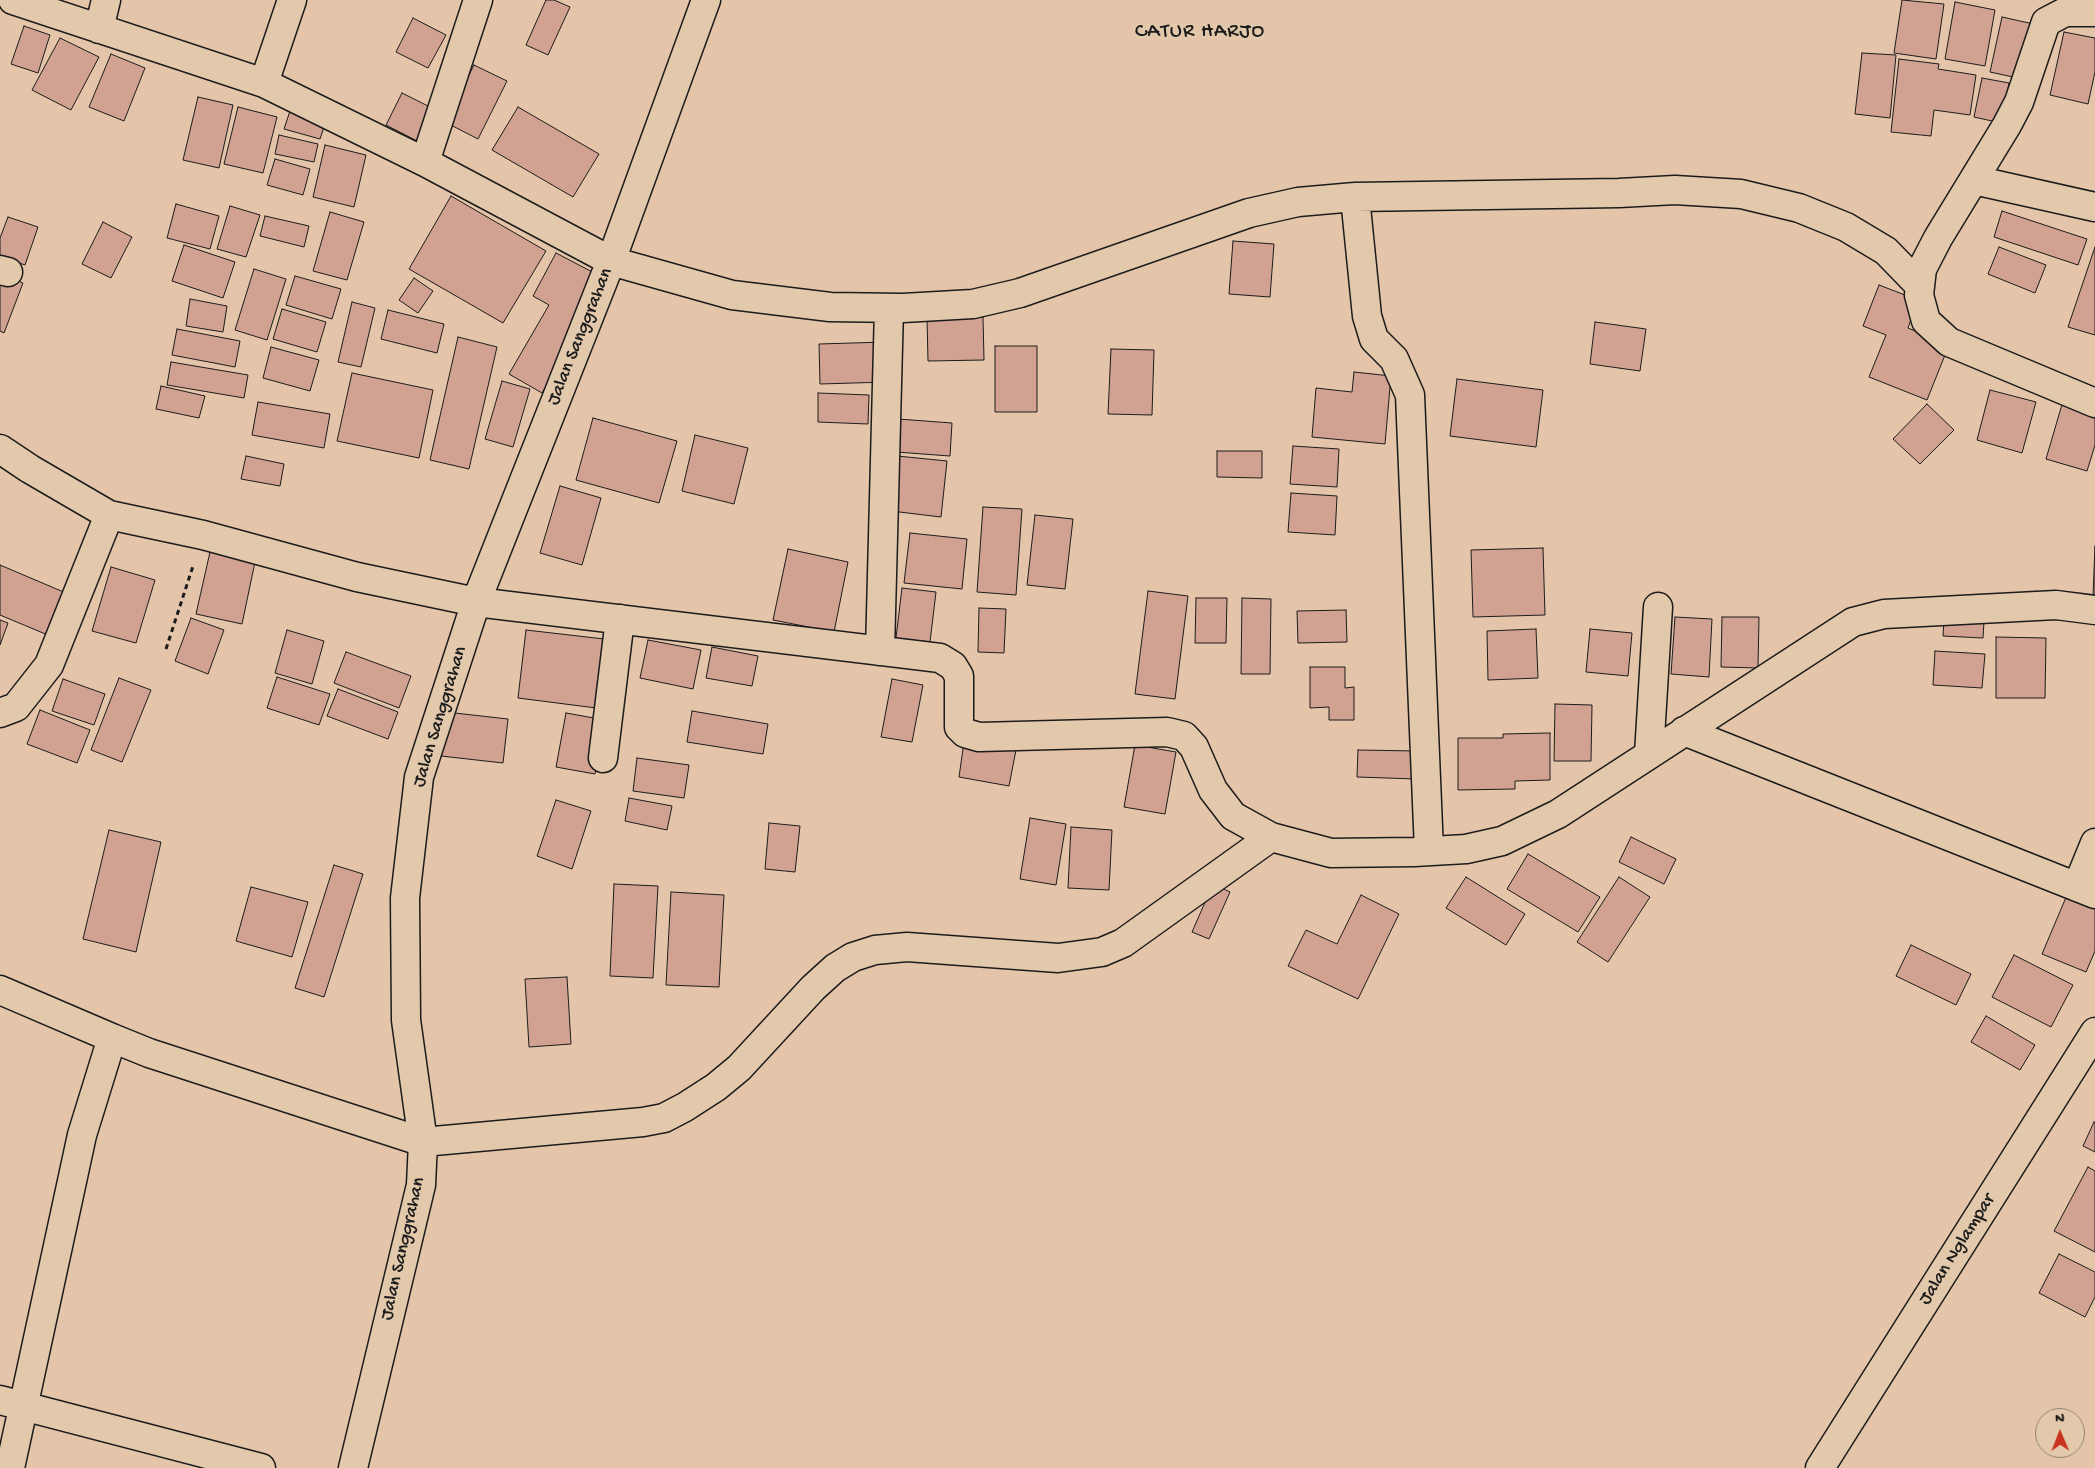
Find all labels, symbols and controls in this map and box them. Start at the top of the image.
district label: CATUR HARJO [1134,20,1266,46]
street label: Jalan Sanggrahan [543,265,619,409]
street label: Jalan Sanggrahan [409,644,473,790]
street label: Jalan Sanggrahan [376,1175,432,1323]
street label: Jalan Nglampar [1915,1190,2001,1310]
north arrow [2035,1408,2085,1458]
text: N [2055,1410,2064,1427]

